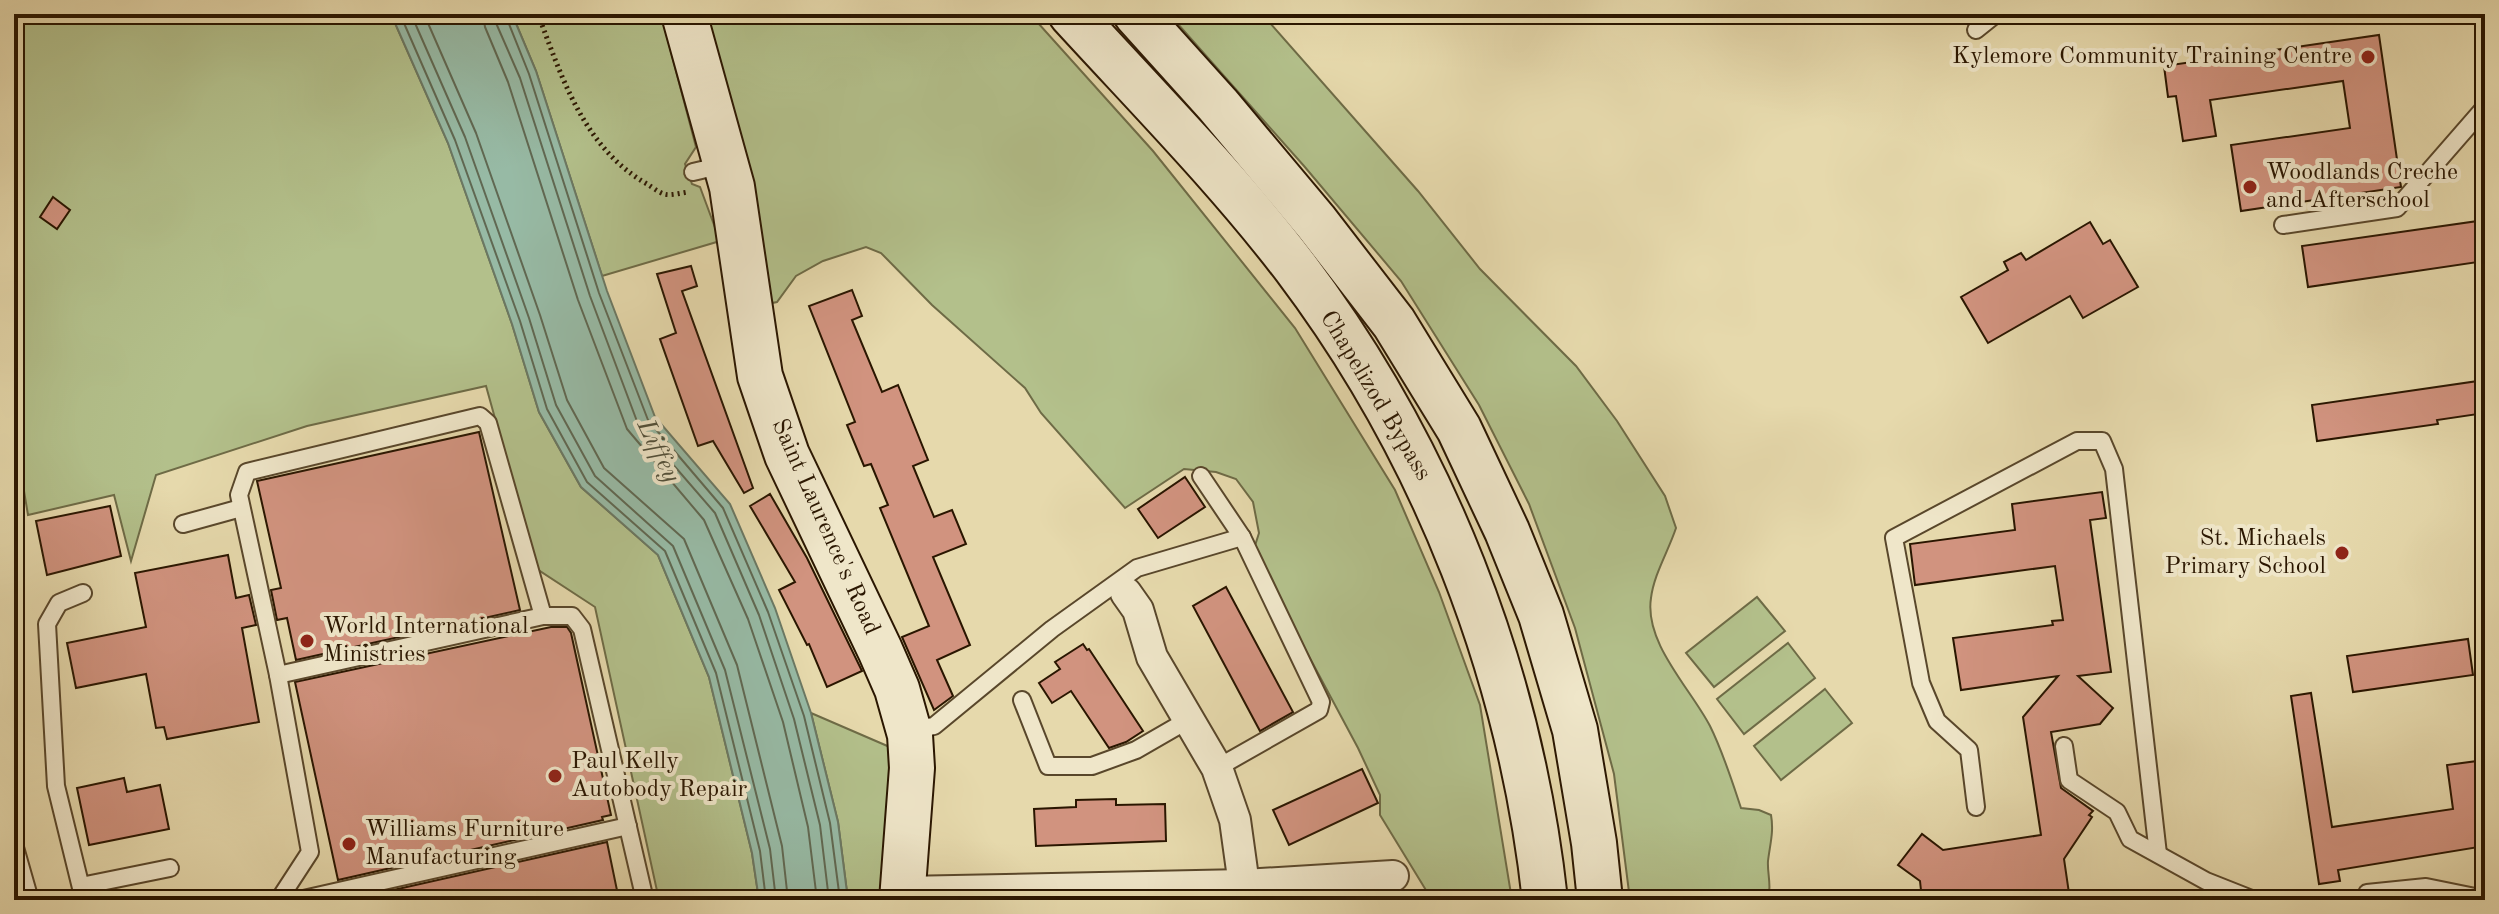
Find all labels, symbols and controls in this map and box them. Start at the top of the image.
place label: Kylemore Community Training Centre [1952,45,2352,69]
marker: Kylemore Community Training Centre [2359,48,2377,66]
place label: Woodlands Creche and Afterschool [2266,161,2458,213]
marker: Woodlands Creche and Afterschool [2241,178,2259,196]
street label: Chapelizod Bypass [1315,307,1435,485]
water label: Liffey [631,414,685,487]
street label: Saint Laurence's Road [766,415,884,639]
place label: St. Michaels Primary School [2164,527,2326,579]
marker: St. Michaels Primary School [2333,544,2351,562]
place label: World International Ministries [323,615,528,667]
marker: World International Ministries [298,632,316,650]
place label: Paul Kelly Autobody Repair [571,750,748,802]
marker: Paul Kelly Autobody Repair [546,767,564,785]
place label: Williams Furniture Manufacturing [365,818,564,870]
marker: Williams Furniture Manufacturing [340,835,358,853]

